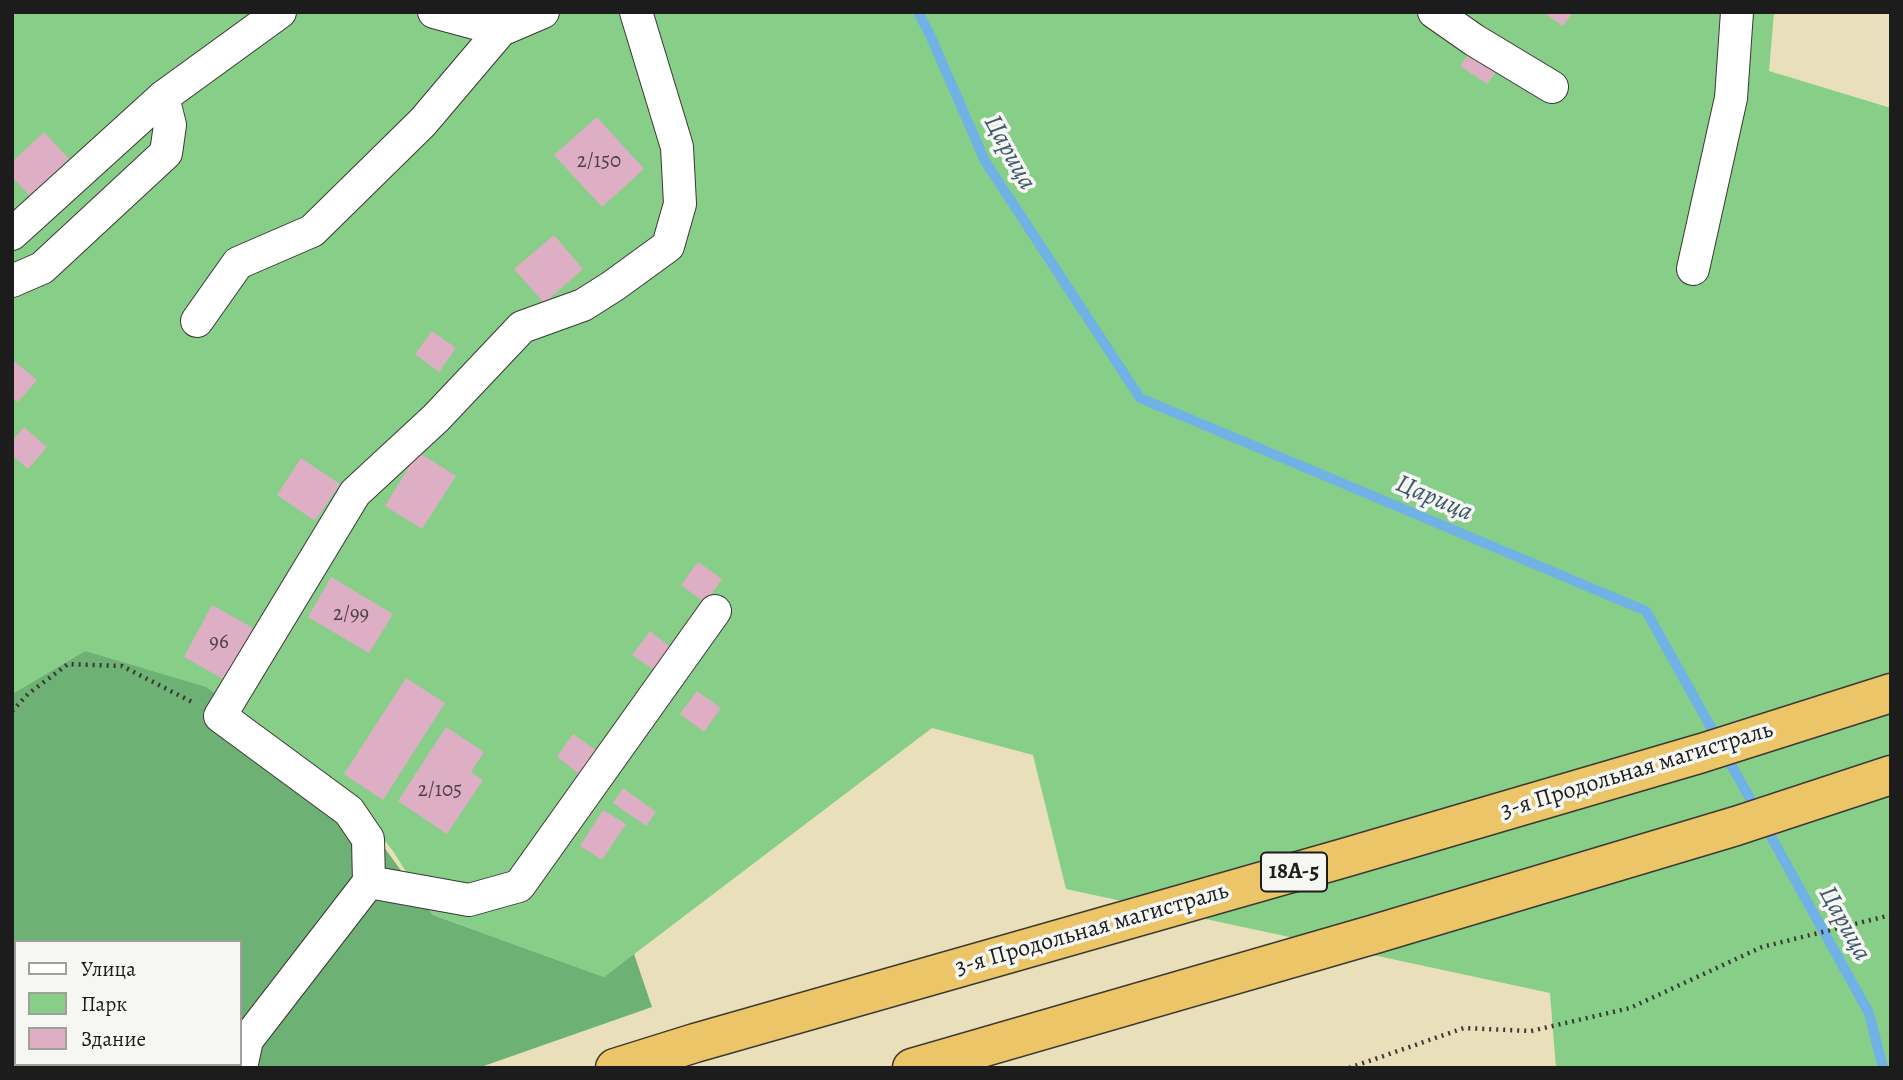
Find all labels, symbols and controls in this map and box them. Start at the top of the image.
water label: Царица [976,110,1042,196]
house number: 2/150 [577,149,621,175]
water label: Царица [1391,469,1477,529]
house number: 2/99 [333,602,369,628]
house number: 96 [209,630,229,656]
street label: 3-я Продольная магистраль [1498,716,1776,826]
house number: 2/105 [418,778,462,804]
road number: 18А-5 [1261,852,1327,892]
street label: 3-я Продольная магистраль [952,877,1232,983]
water label: Царица [1811,881,1877,967]
legend [14,940,242,1066]
text: Улица [81,955,136,983]
text: Парк [81,990,127,1018]
text: Здание [81,1025,146,1053]

